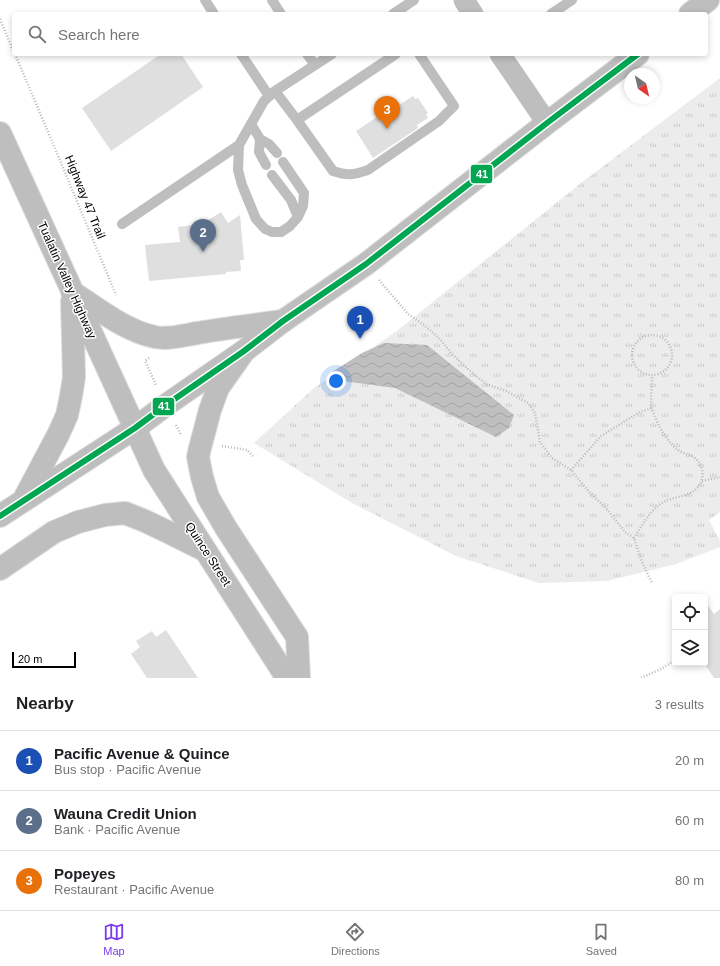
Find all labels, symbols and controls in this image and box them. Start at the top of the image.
search box [12,12,708,56]
icon: search [26,23,48,45]
text: Search here [58,26,140,43]
north arrow [624,68,660,104]
pin: 3 [374,96,400,129]
street label: Highway 47 Trail [62,153,108,241]
line badge: 41 [470,164,493,184]
text: 41 [476,168,488,180]
street label: Tualatin Valley Highway [35,219,99,341]
pin: 2 [190,219,216,252]
pin: 1 [347,306,373,339]
your location [326,371,346,391]
line badge: 41 [152,397,175,416]
text: 41 [158,400,170,412]
street label: Quince Street [182,519,234,589]
map controls [672,594,708,666]
button: locate [672,594,708,630]
button: layers [672,630,708,666]
scale bar [12,650,76,669]
text: 20 m [18,653,42,665]
text: Nearby [16,694,74,713]
text: 3 results [655,697,704,712]
text: Pacific Avenue & Quince [54,745,230,762]
text: 1 [25,753,33,768]
text: 20 m [675,753,704,768]
text: Bus stop · Pacific Avenue [54,762,201,777]
text: Wauna Credit Union [54,805,197,822]
text: 2 [25,813,33,828]
text: 60 m [675,813,704,828]
text: Bank · Pacific Avenue [54,822,180,837]
text: Popeyes [54,865,116,882]
text: 3 [25,873,33,888]
text: 80 m [675,873,704,888]
text: Restaurant · Pacific Avenue [54,882,214,897]
tab: Map [103,921,125,957]
tab: Directions [331,921,380,957]
tab: Saved [586,921,617,957]

